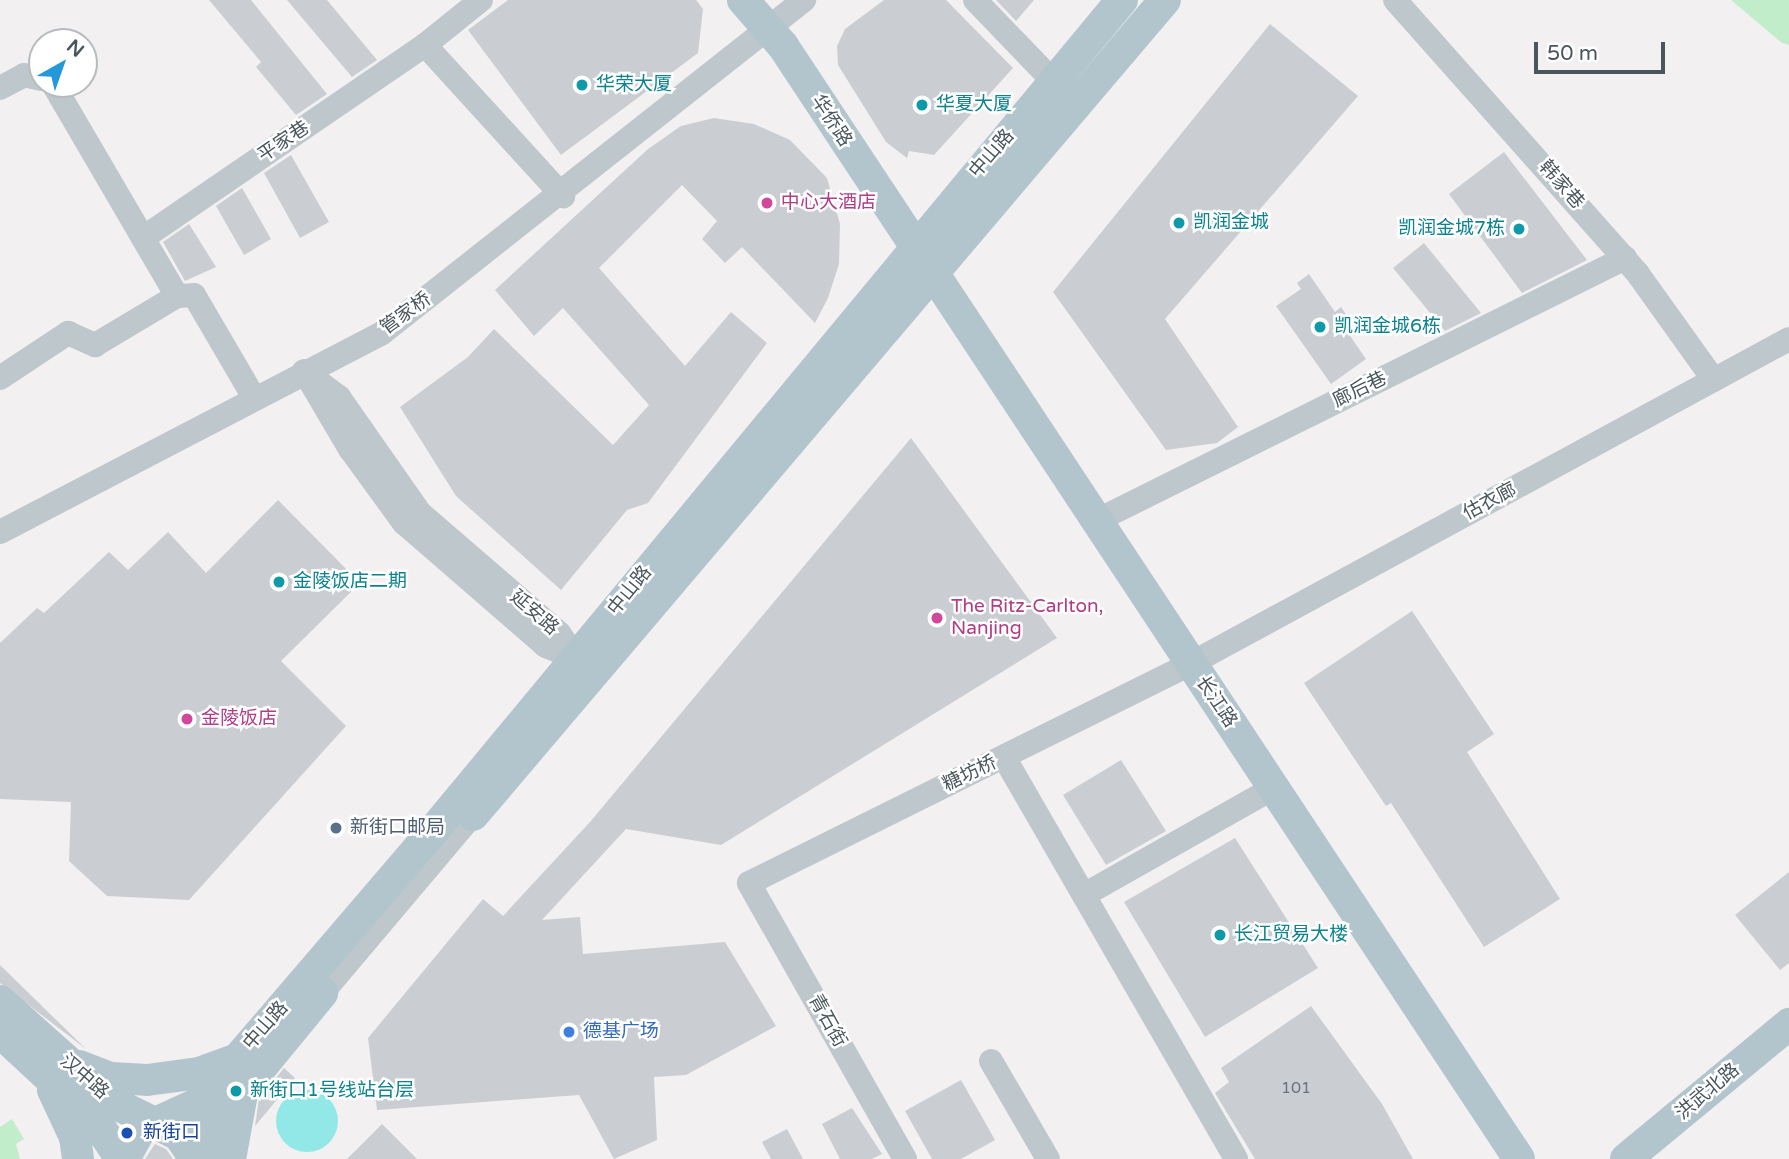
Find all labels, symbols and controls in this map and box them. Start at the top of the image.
north arrow [28,28,98,98]
scale bar [1537,28,1668,72]
text: N [62,35,88,62]
text: 50 m [1547,41,1598,66]
place label: 华荣大厦 [596,74,672,96]
marker: 华荣大厦 [574,77,590,93]
street label: 华侨路 [806,91,856,151]
place label: 华夏大厦 [936,94,1012,116]
marker: 华夏大厦 [914,97,930,113]
street label: 平家巷 [254,117,314,167]
street label: 中山路 [965,125,1019,183]
street label: 韩家巷 [1534,156,1588,214]
place label: 中心大酒店 [781,192,876,214]
marker: 中心大酒店 [759,195,775,211]
place label: 凯润金城 [1193,212,1269,234]
marker: 凯润金城 [1171,215,1187,231]
place label: 凯润金城7栋 [1398,218,1505,240]
marker: 凯润金城7栋 [1511,221,1527,237]
street label: 管家桥 [376,288,436,340]
place label: 凯润金城6栋 [1334,316,1441,338]
marker: 凯润金城6栋 [1312,319,1328,335]
street label: 廊后巷 [1329,367,1391,413]
street label: 估衣廊 [1459,479,1521,525]
street label: 中山路 [603,562,657,620]
place label: 金陵饭店二期 [293,571,407,593]
marker: 金陵饭店二期 [271,574,287,590]
street label: 延安路 [505,586,563,640]
place label: The Ritz-Carlton, Nanjing [951,596,1104,640]
marker: The Ritz-Carlton, Nanjing [929,610,945,626]
street label: 长江路 [1191,672,1241,732]
place label: 金陵饭店 [201,708,277,730]
marker: 金陵饭店 [179,711,195,727]
street label: 糖坊桥 [939,751,1001,797]
place label: 新街口邮局 [350,817,445,839]
marker: 新街口邮局 [328,820,344,836]
place label: 长江贸易大楼 [1234,924,1348,946]
marker: 长江贸易大楼 [1212,927,1228,943]
street label: 青石街 [803,991,851,1051]
street label: 中山路 [239,997,293,1055]
place label: 德基广场 [583,1021,659,1043]
marker: 德基广场 [561,1024,577,1040]
street label: 汉中路 [55,1050,113,1104]
street label: 洪武北路 [1672,1059,1744,1125]
house number: 101 [1281,1078,1311,1098]
place label: 新街口1号线站台层 [250,1080,414,1102]
marker: 新街口1号线站台层 [228,1083,244,1099]
place label: 新街口 [143,1122,200,1144]
marker: 新街口 [117,1123,137,1143]

